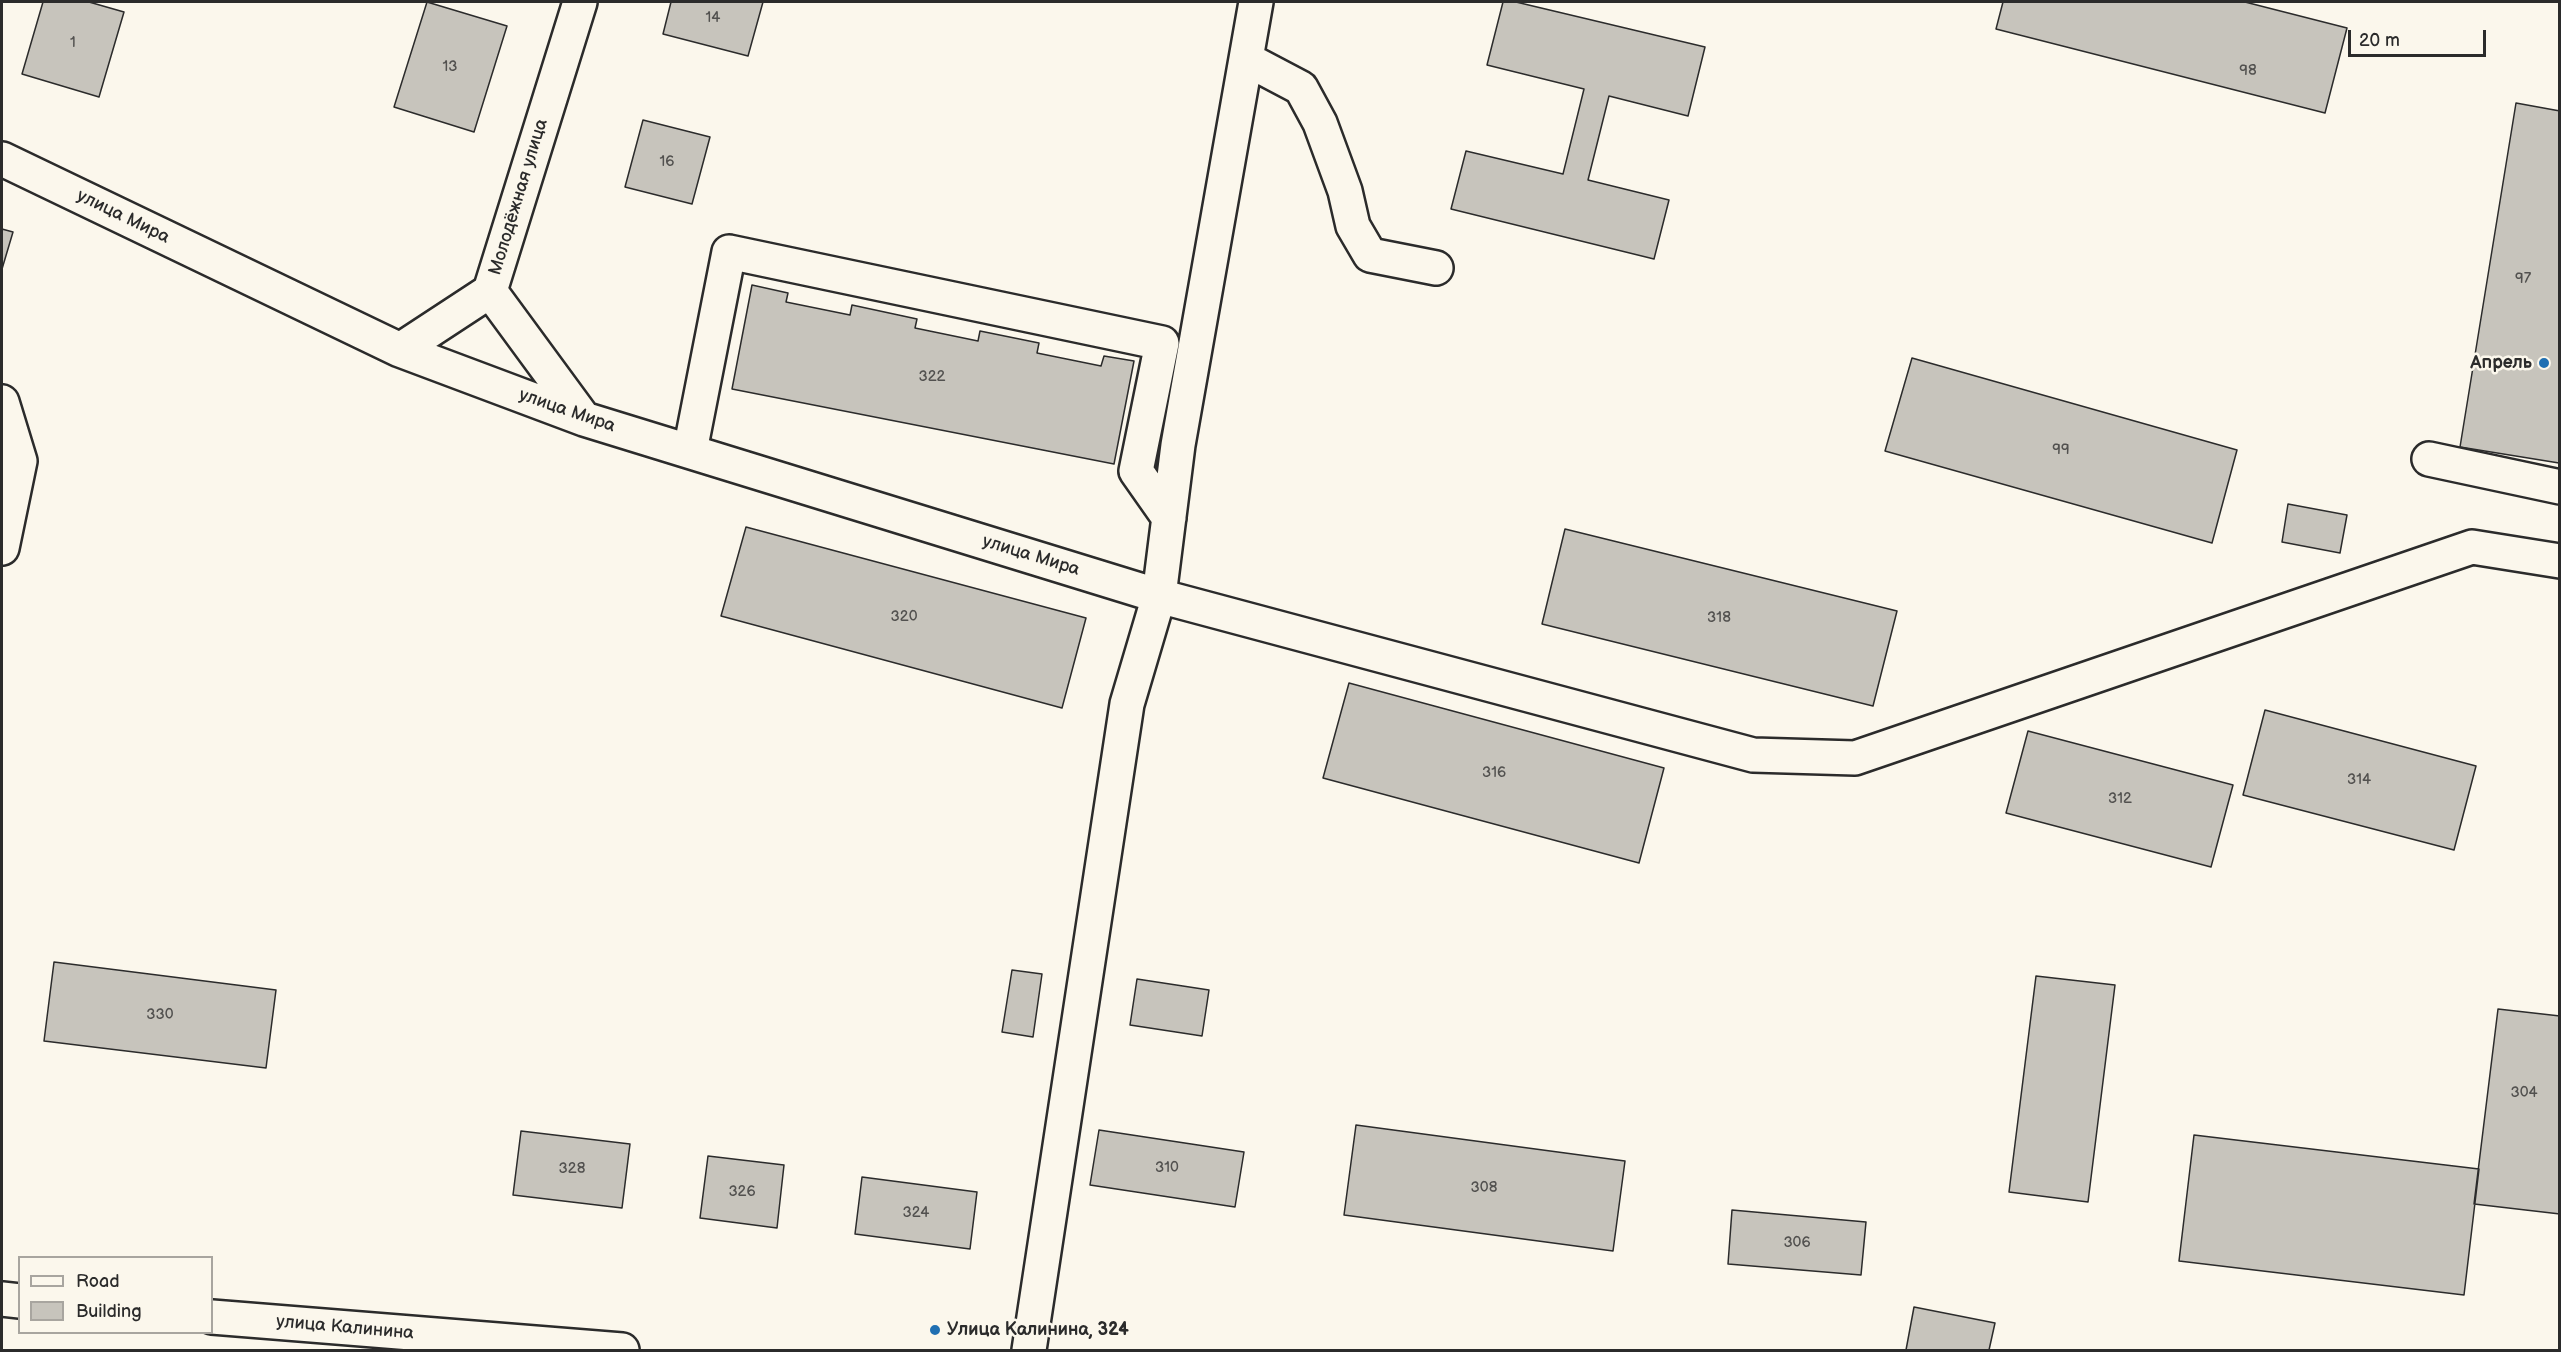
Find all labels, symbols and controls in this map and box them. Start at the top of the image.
house number: 14 [706,9,720,27]
scale bar [2351,18,2489,56]
text: 20 m [2359,30,2400,51]
house number: 1 [70,34,76,52]
house number: 13 [442,58,458,76]
house number: 98 [2239,62,2257,80]
street label: Молодёжная улица [485,116,553,278]
house number: 16 [660,153,674,171]
street label: улица Мира [73,185,173,249]
house number: 97 [2515,270,2531,288]
place label: Апрель [2470,352,2532,374]
marker: Апрель [2537,356,2551,370]
house number: 322 [919,368,945,386]
street label: улица Мира [516,384,618,438]
house number: 99 [2052,441,2070,459]
street label: улица Мира [980,531,1082,581]
house number: 320 [891,608,917,626]
house number: 318 [1707,609,1731,627]
house number: 316 [1482,764,1506,782]
house number: 314 [2347,771,2371,789]
house number: 312 [2108,790,2132,808]
house number: 330 [146,1006,174,1024]
house number: 304 [2510,1084,2538,1102]
house number: 310 [1155,1159,1179,1177]
house number: 328 [559,1160,585,1178]
house number: 308 [1471,1179,1497,1197]
house number: 326 [728,1183,756,1201]
house number: 324 [903,1204,929,1222]
house number: 306 [1783,1234,1811,1252]
legend [18,1256,213,1334]
text: Road [76,1271,120,1292]
text: Building [76,1301,142,1322]
street label: улица Калинина [275,1311,415,1345]
place label: Улица Калинина, 324 [947,1319,1129,1341]
marker: Улица Калинина, 324 [928,1323,942,1337]

